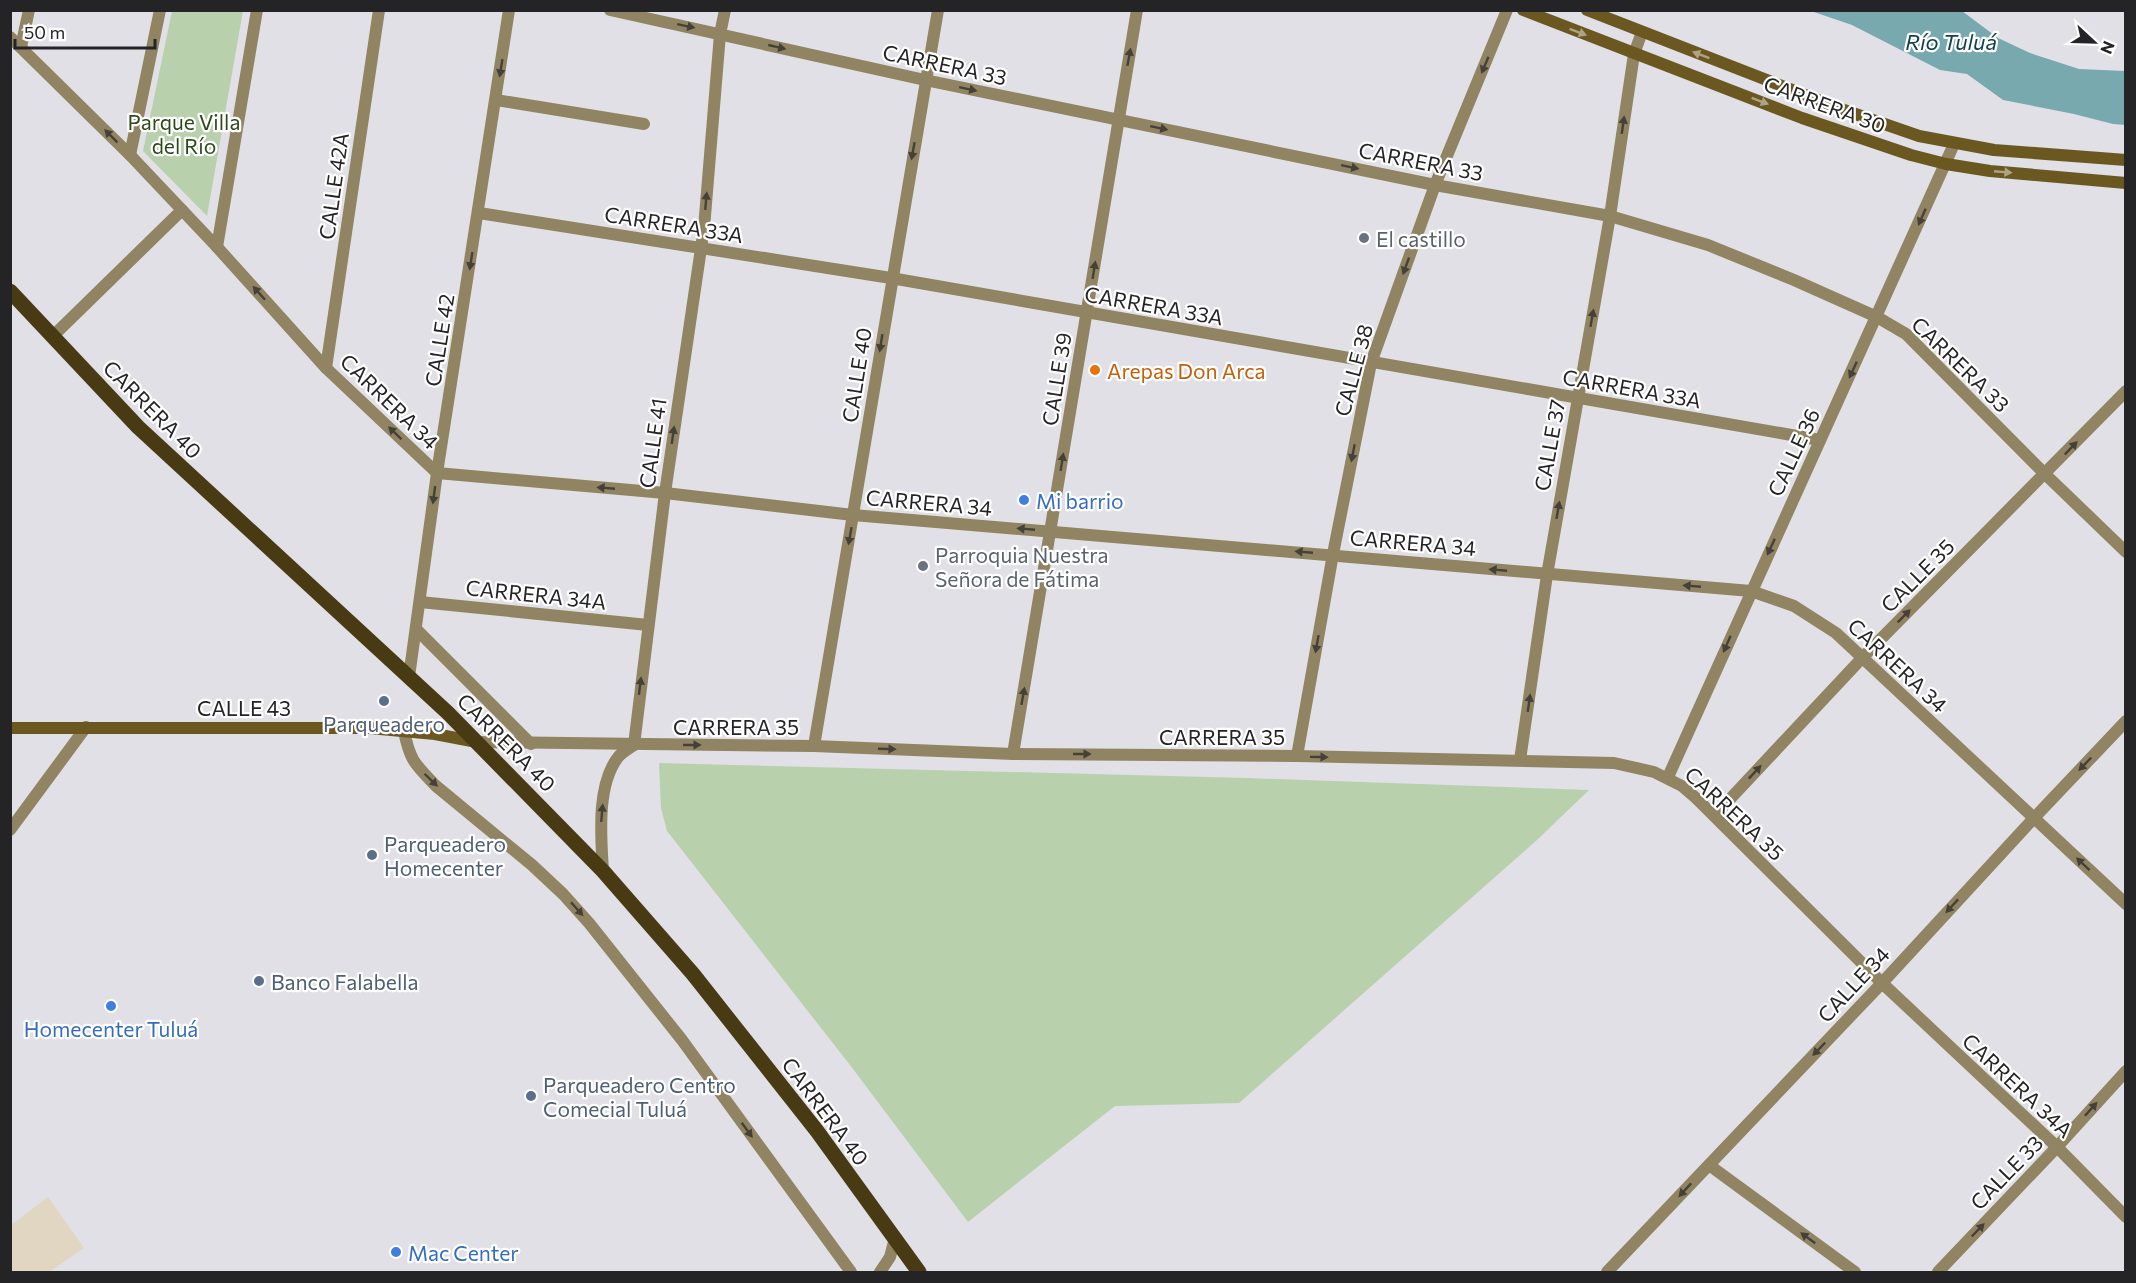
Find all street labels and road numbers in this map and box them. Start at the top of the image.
street label: CARRERA 33 [881,39,1009,89]
street label: CARRERA 30 [1761,70,1889,138]
street label: CALLE 42A [313,131,353,241]
street label: CARRERA 33 [1357,137,1485,185]
street label: CARRERA 33A [603,201,745,247]
street label: CARRERA 33A [1083,281,1225,329]
street label: CALLE 42 [419,292,459,388]
street label: CARRERA 33 [1907,311,2015,417]
street label: CALLE 38 [1329,321,1377,419]
street label: CALLE 40 [836,326,876,424]
street label: CALLE 39 [1036,331,1076,427]
street label: CARRERA 34 [336,348,445,454]
street label: CARRERA 40 [99,355,207,463]
street label: CARRERA 33A [1561,364,1703,412]
street label: CALLE 41 [633,397,671,489]
street label: CALLE 37 [1529,397,1569,493]
street label: CALLE 36 [1762,404,1824,500]
street label: CARRERA 34 [865,484,994,520]
street label: CARRERA 34 [1349,524,1478,560]
street label: CALLE 35 [1875,533,1959,617]
street label: CARRERA 34A [465,574,607,614]
street label: CARRERA 34 [1843,613,1953,718]
street label: CARRERA 40 [453,688,561,796]
street label: CALLE 43 [197,695,291,720]
street label: CARRERA 35 [673,714,799,739]
street label: CARRERA 35 [1159,724,1285,749]
street label: CARRERA 35 [1680,761,1790,865]
street label: CALLE 34 [1812,941,1894,1027]
street label: CARRERA 34A [1958,1028,2078,1142]
street label: CARRERA 40 [777,1052,875,1170]
street label: CALLE 33 [1965,1130,2047,1214]

